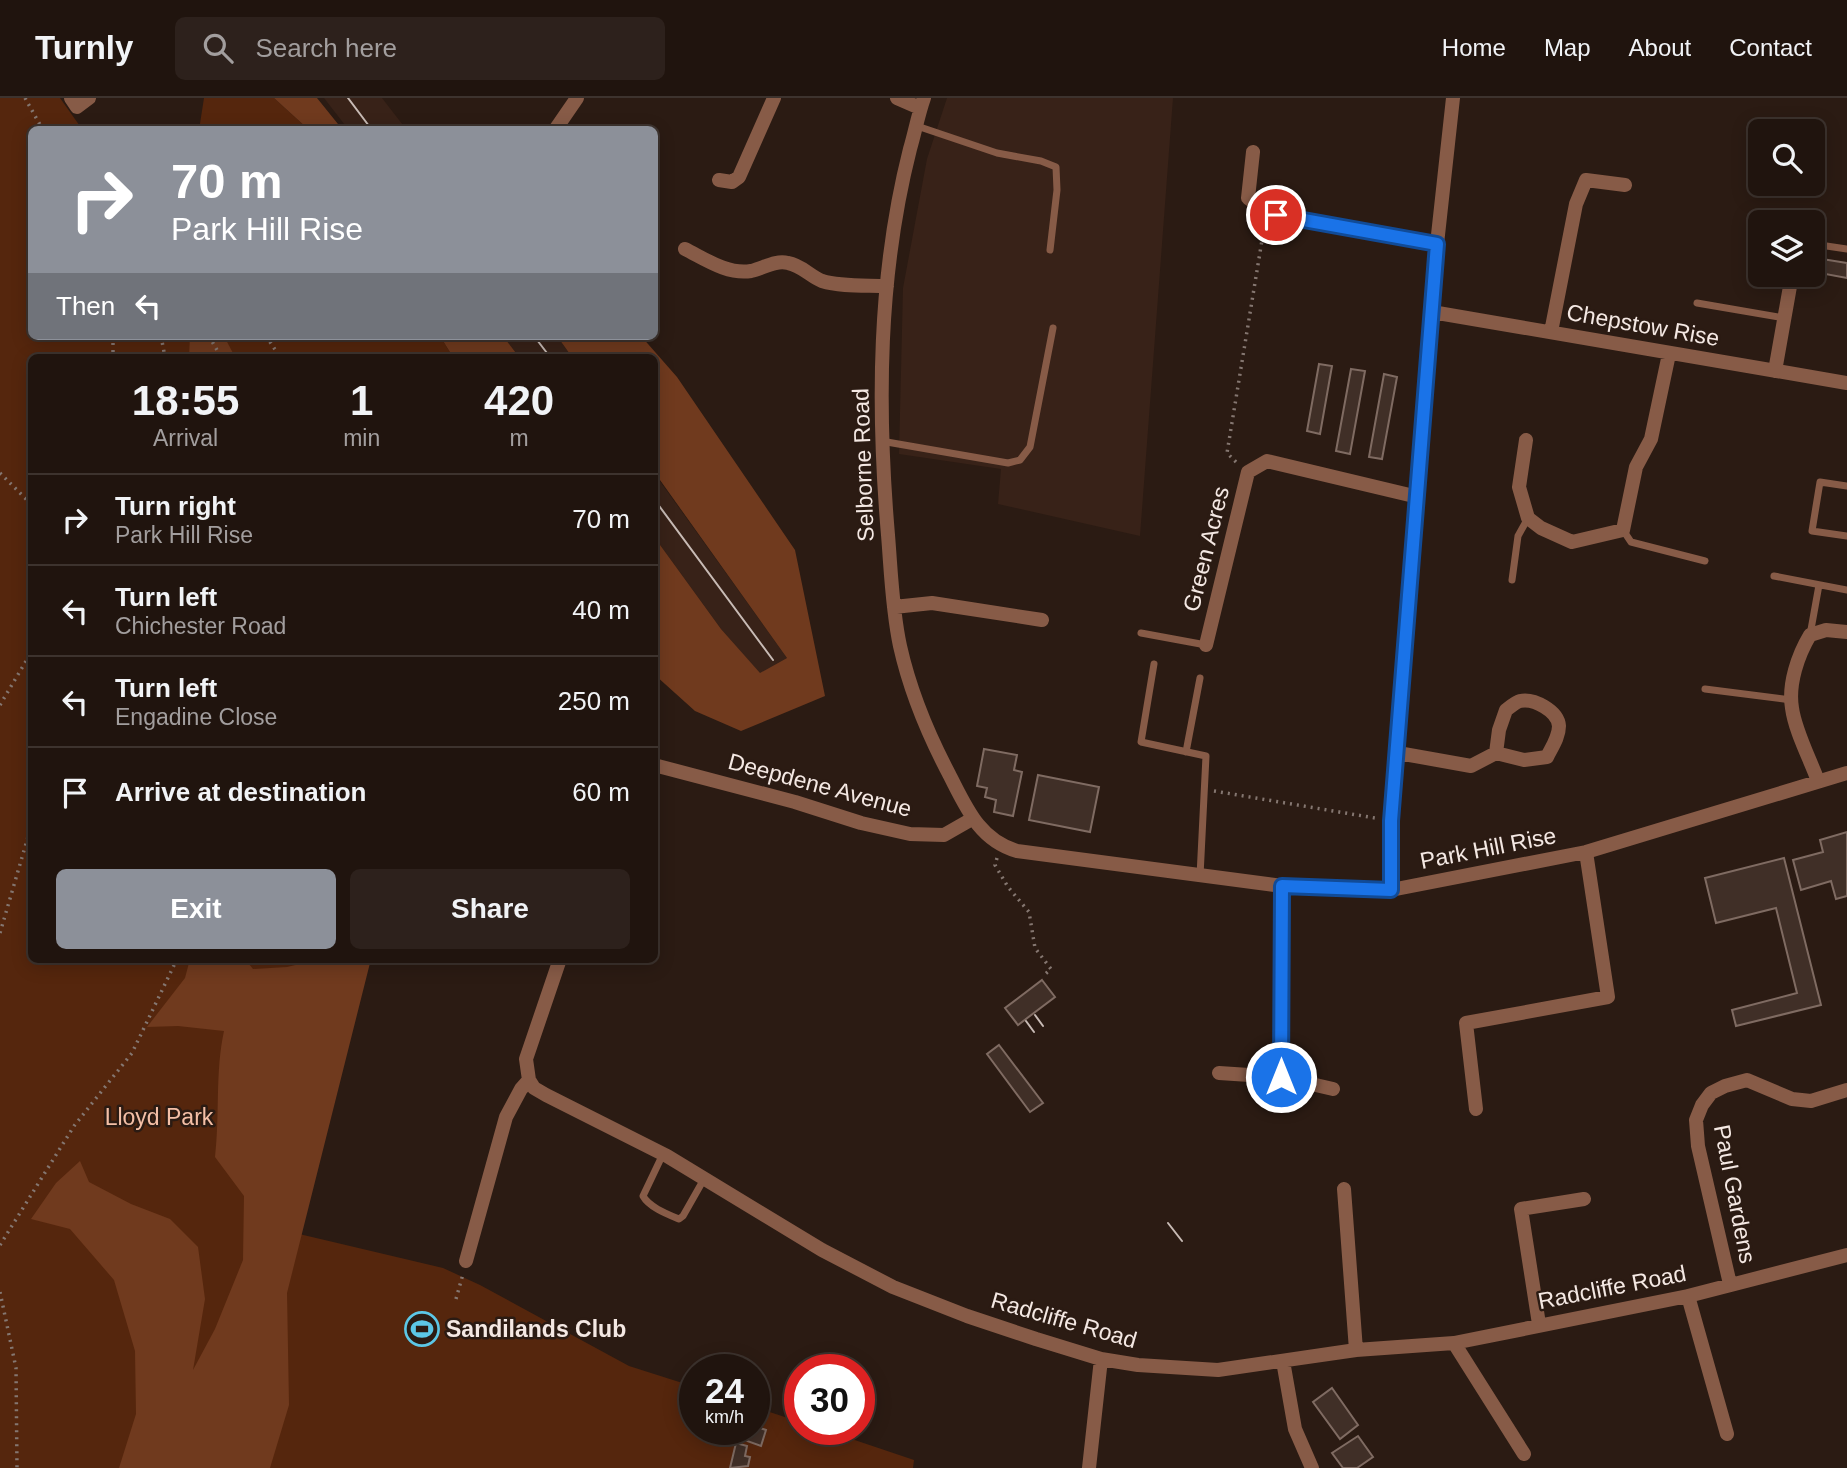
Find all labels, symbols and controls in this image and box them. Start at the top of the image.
search box [175,17,665,80]
text: Turnly [35,29,133,66]
icon: search [199,29,237,67]
text: Search here [255,33,397,63]
text: Home [1442,34,1506,61]
text: Map [1544,34,1591,61]
text: About [1629,34,1691,61]
text: Contact [1729,34,1812,61]
map controls [1748,119,1825,287]
button: search [1748,119,1825,196]
icon: right [56,154,147,245]
text: 70 m [171,154,283,208]
pin [1246,185,1306,245]
icon: arrive [1257,196,1295,234]
button: layers [1748,210,1825,287]
text: Park Hill Rise [171,211,363,247]
icon: left [129,287,167,325]
text: Then [56,291,115,321]
street label: Chepstow Rise [1565,299,1721,351]
text: 18:55 [132,377,239,424]
text: 1 [350,377,373,424]
text: 420 [484,377,554,424]
street label: Selborne Road [847,388,879,542]
text: Arrival [153,425,218,451]
text: min [343,425,380,451]
text: m [510,425,529,451]
street label: Green Acres [1178,484,1234,614]
text: Turn right [115,491,236,521]
icon: right [56,501,94,539]
text: 70 m [572,504,630,534]
text: Park Hill Rise [115,522,253,548]
text: Turn left [115,582,217,612]
icon: left [56,592,94,630]
text: 40 m [572,595,630,625]
text: Chichester Road [115,613,286,639]
text: Turn left [115,673,217,703]
icon: left [56,683,94,721]
text: 250 m [558,686,630,716]
text: Engadine Close [115,704,277,730]
street label: Deepdene Avenue [725,748,915,822]
icon: arrive [56,774,94,812]
text: Arrive at destination [115,777,366,807]
text: 60 m [572,777,630,807]
street label: Park Hill Rise [1418,822,1558,874]
button: Exit [56,869,336,949]
button: Share [350,869,630,949]
position arrow [1244,1040,1318,1114]
park label: Lloyd Park [105,1104,214,1130]
street label: Paul Gardens [1709,1122,1761,1266]
street label: Radcliffe Road [1536,1260,1688,1314]
street label: Radcliffe Road [988,1287,1140,1353]
sports icon: Sandilands Club [403,1310,441,1348]
place label: Sandilands Club [446,1316,626,1342]
speed limit sign: 30 [784,1354,875,1445]
text: 24 [705,1371,744,1410]
text: km/h [705,1407,744,1427]

